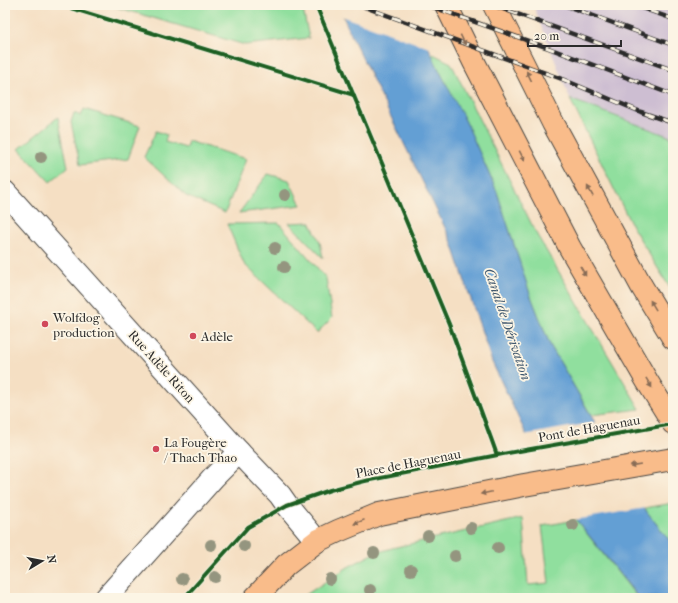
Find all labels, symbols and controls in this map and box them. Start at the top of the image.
scale bar [528,22,621,48]
text: 20 m [534,29,559,43]
one-way arrow [460,34,466,46]
one-way arrow [526,70,533,82]
one-way arrow [519,150,525,162]
one-way arrow [587,185,593,197]
one-way arrow [580,265,587,276]
water label: Canal de Dérivation [480,266,535,382]
one-way arrow [649,300,657,310]
place label: Wolfdog production [52,310,115,340]
marker: Wolfdog production [40,319,50,329]
street label: Rue Adèle Riton [125,327,198,406]
place label: Adèle [200,329,233,344]
marker: Adèle [188,331,198,341]
one-way arrow [645,377,652,389]
street label: Pont de Haguenau [537,412,642,445]
place label: La Fougère / Thach Thao [163,435,237,465]
marker: La Fougère / Thach Thao [151,444,161,454]
street label: Place de Haguenau [354,446,463,481]
one-way arrow [628,462,641,468]
one-way arrow [480,490,492,496]
one-way arrow [354,519,365,525]
north arrow [22,541,62,581]
text: N [44,554,59,565]

